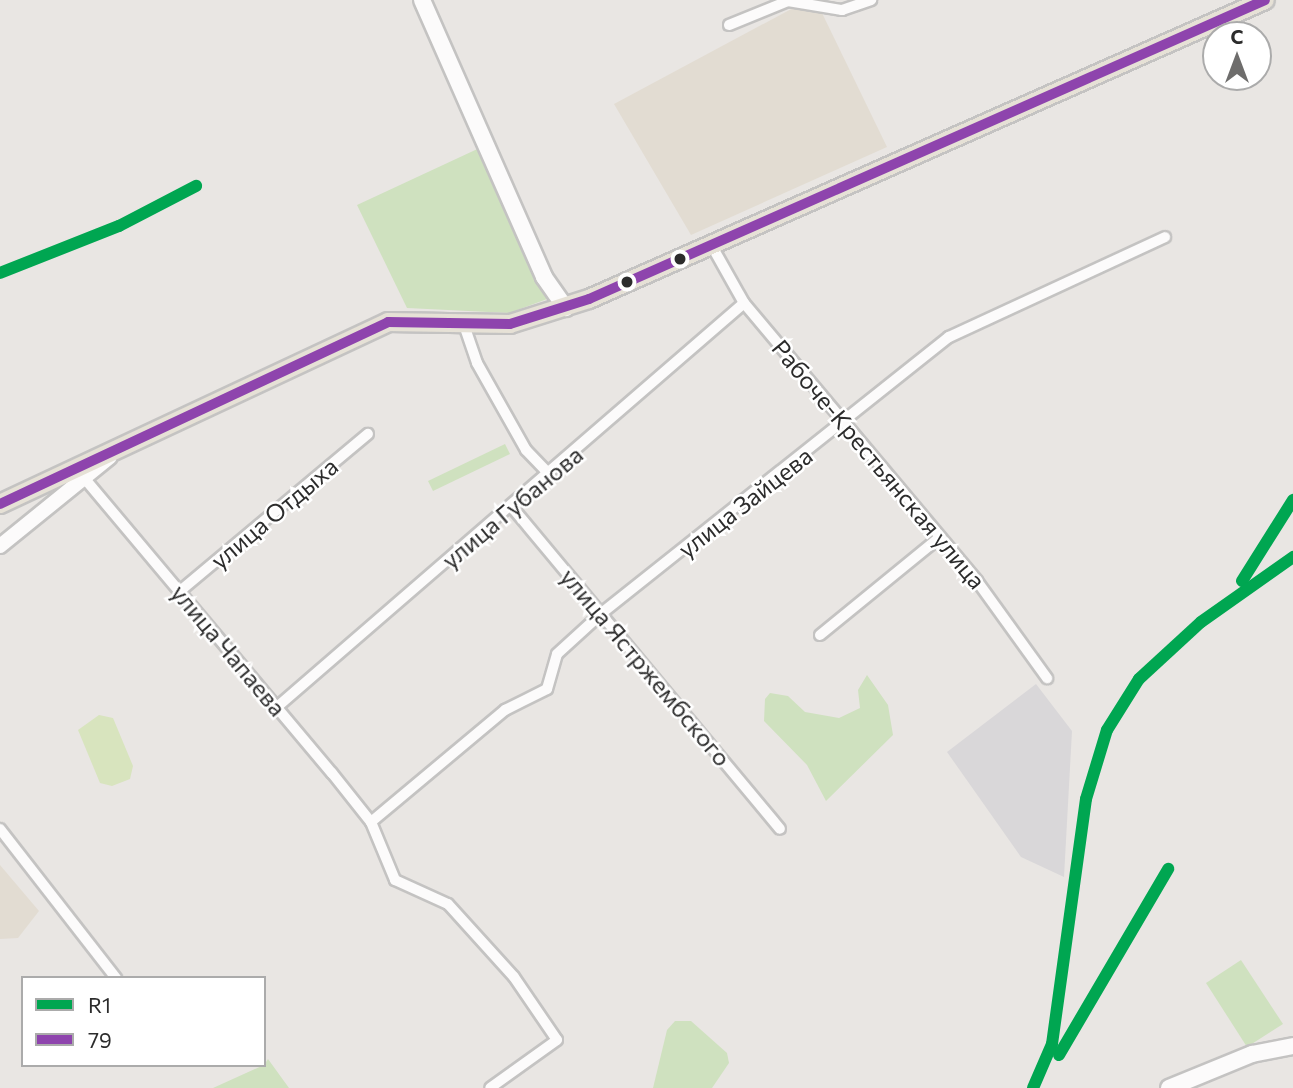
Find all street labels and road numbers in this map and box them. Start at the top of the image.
street label: Рабоче-Крестьянская улица [766,334,992,594]
street label: улица Губанова [436,440,588,574]
street label: улица Зайцева [672,441,818,563]
street label: улица Отдыха [205,451,343,575]
street label: улица Ястржембского [555,562,737,772]
street label: улица Чапаева [166,578,292,722]

